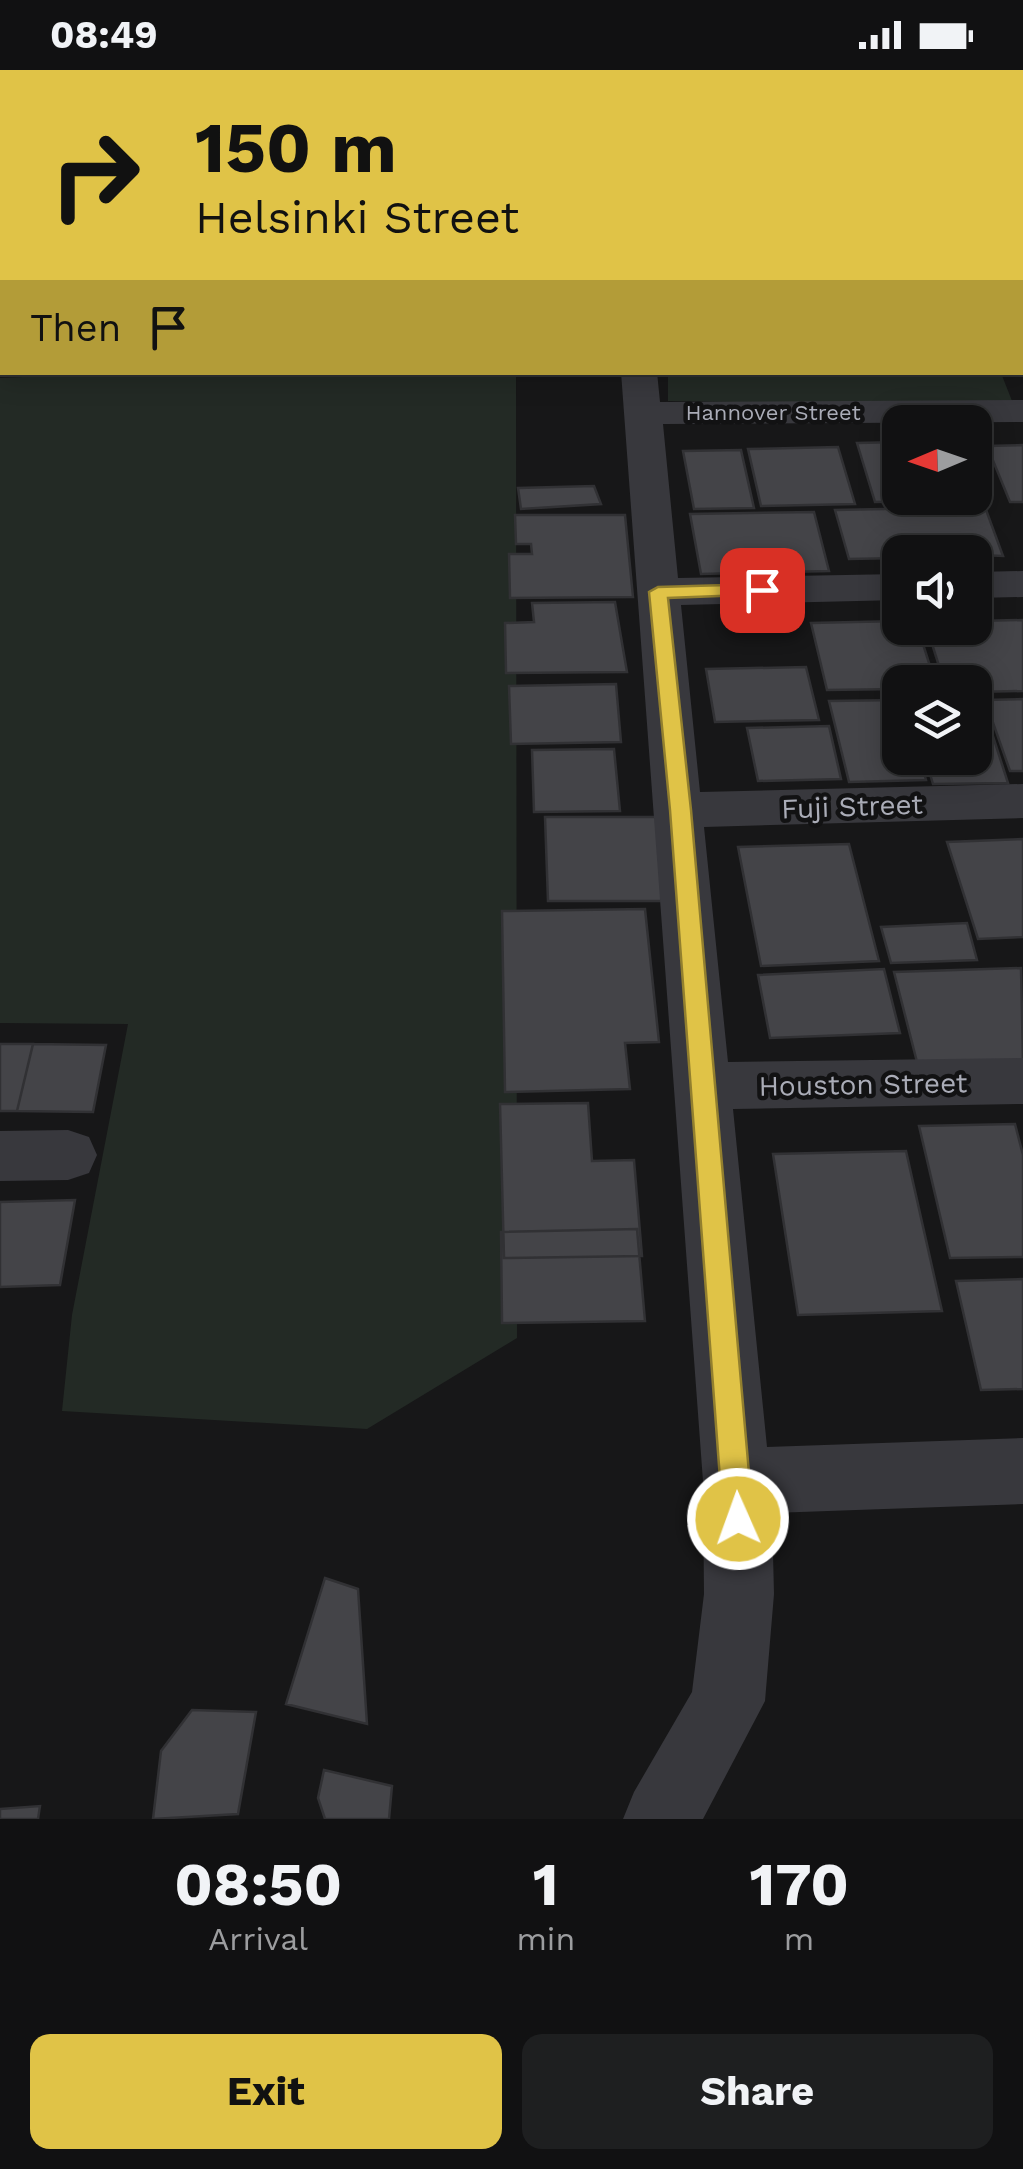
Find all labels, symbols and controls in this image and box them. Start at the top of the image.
text: 08:49 [50,13,158,57]
text: 150 m [195,107,397,189]
icon: right [30,110,160,240]
text: Helsinki Street [195,191,519,244]
icon: arrive [141,300,196,355]
text: Then [30,306,121,350]
street label: Hannover Street [685,400,861,425]
north arrow [882,405,992,515]
map controls [882,405,992,775]
button: sound [882,535,992,645]
pin [720,548,805,633]
icon: arrive [735,563,790,618]
button: layers [882,665,992,775]
street label: Fuji Street [781,788,924,825]
street label: Houston Street [758,1066,968,1103]
position arrow [686,1467,790,1571]
text: 08:50 [174,1849,342,1920]
text: 1 [533,1849,559,1920]
text: 170 [749,1849,849,1920]
text: Arrival [208,1920,308,1958]
text: min [516,1920,575,1958]
text: m [784,1920,814,1958]
button: Exit [30,2034,502,2149]
button: Share [522,2034,993,2149]

